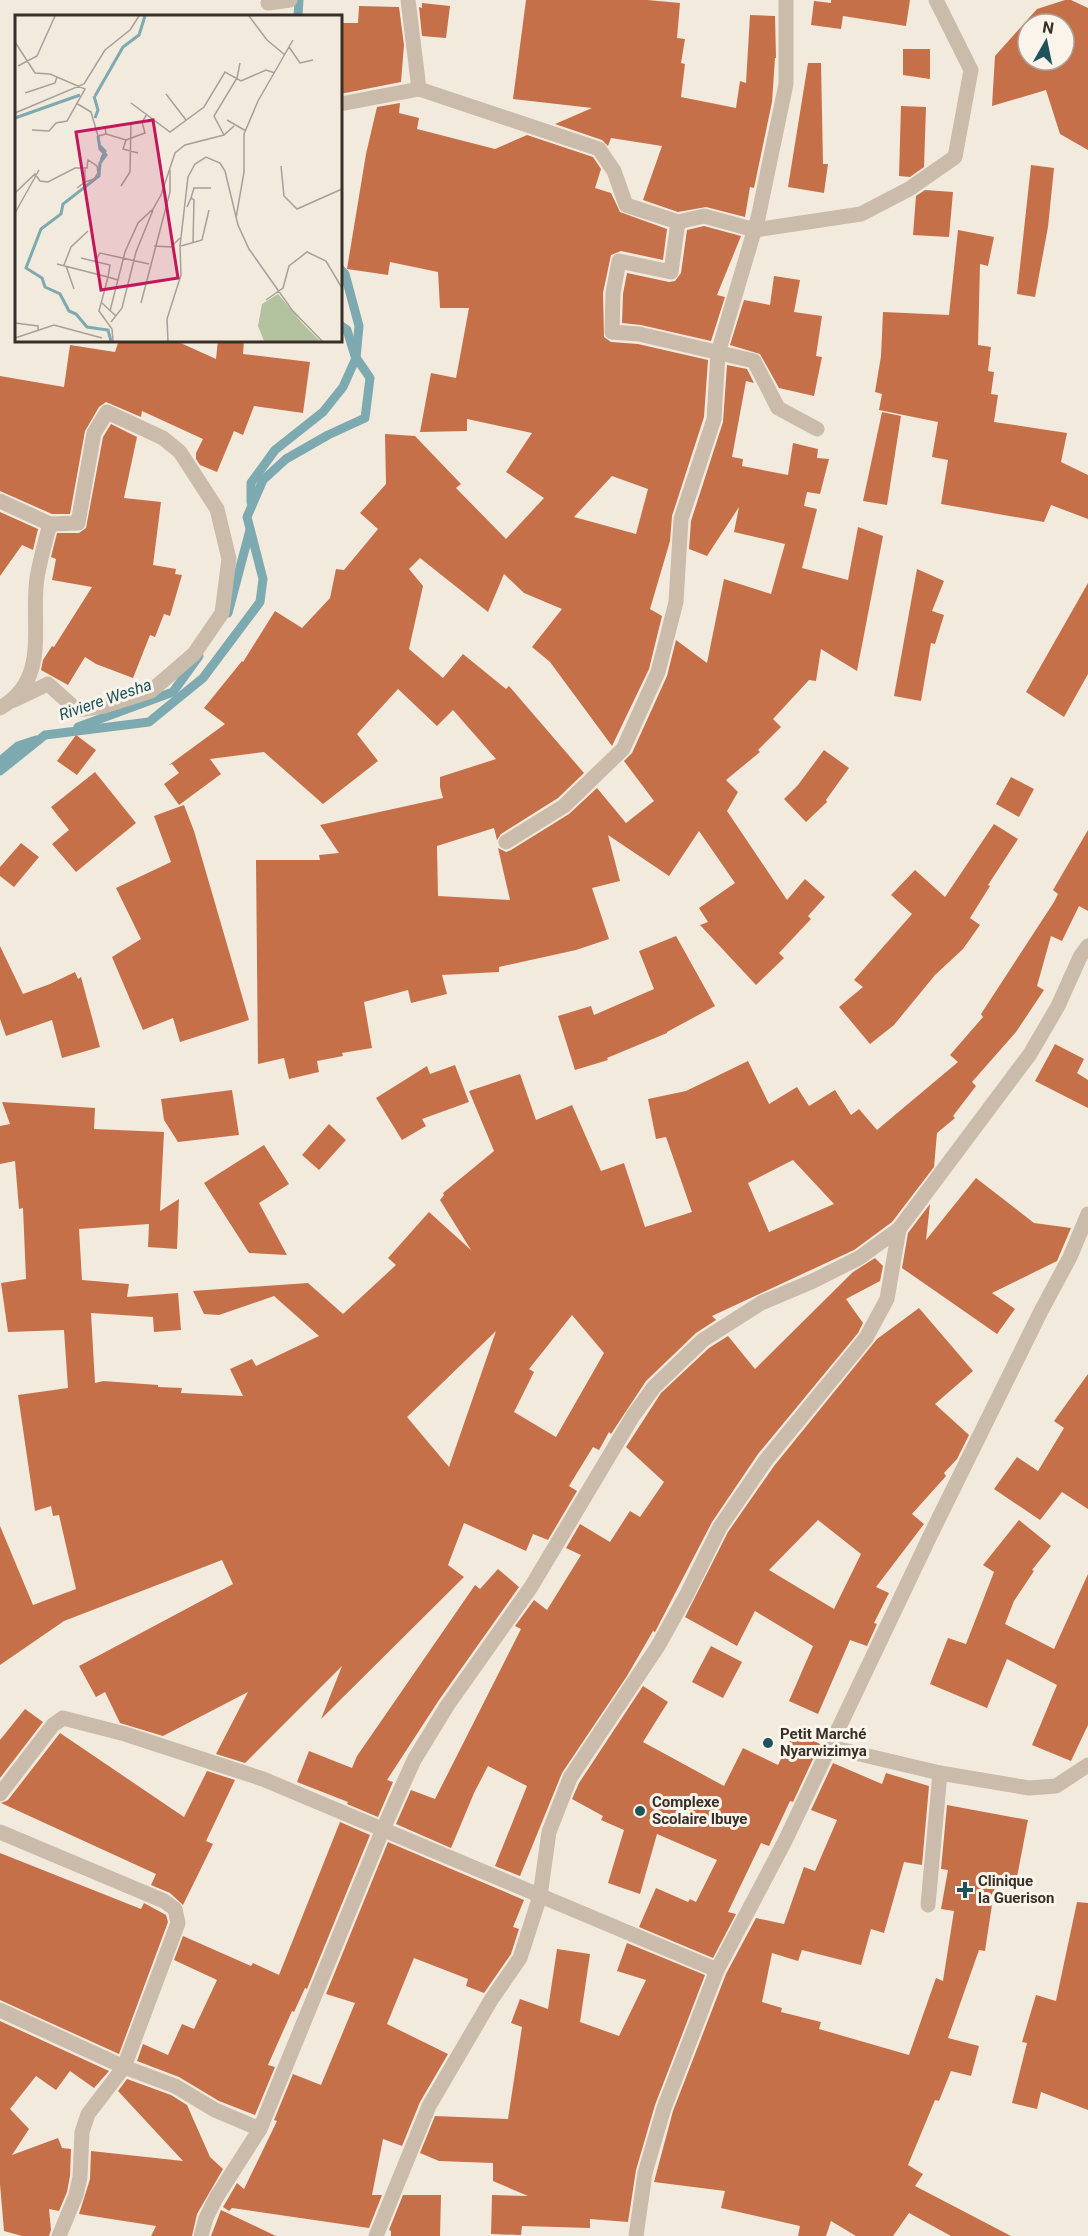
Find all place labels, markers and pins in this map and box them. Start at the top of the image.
place label: Petit Marché Nyarwizimya [780,1725,867,1760]
marker: Petit Marché Nyarwizimya [761,1736,775,1750]
place label: Complexe Scolaire Ibuye [652,1793,747,1828]
marker: Complexe Scolaire Ibuye [633,1804,647,1818]
place label: Clinique la Guerison [978,1872,1055,1907]
marker: Clinique la Guerison [956,1881,974,1899]

